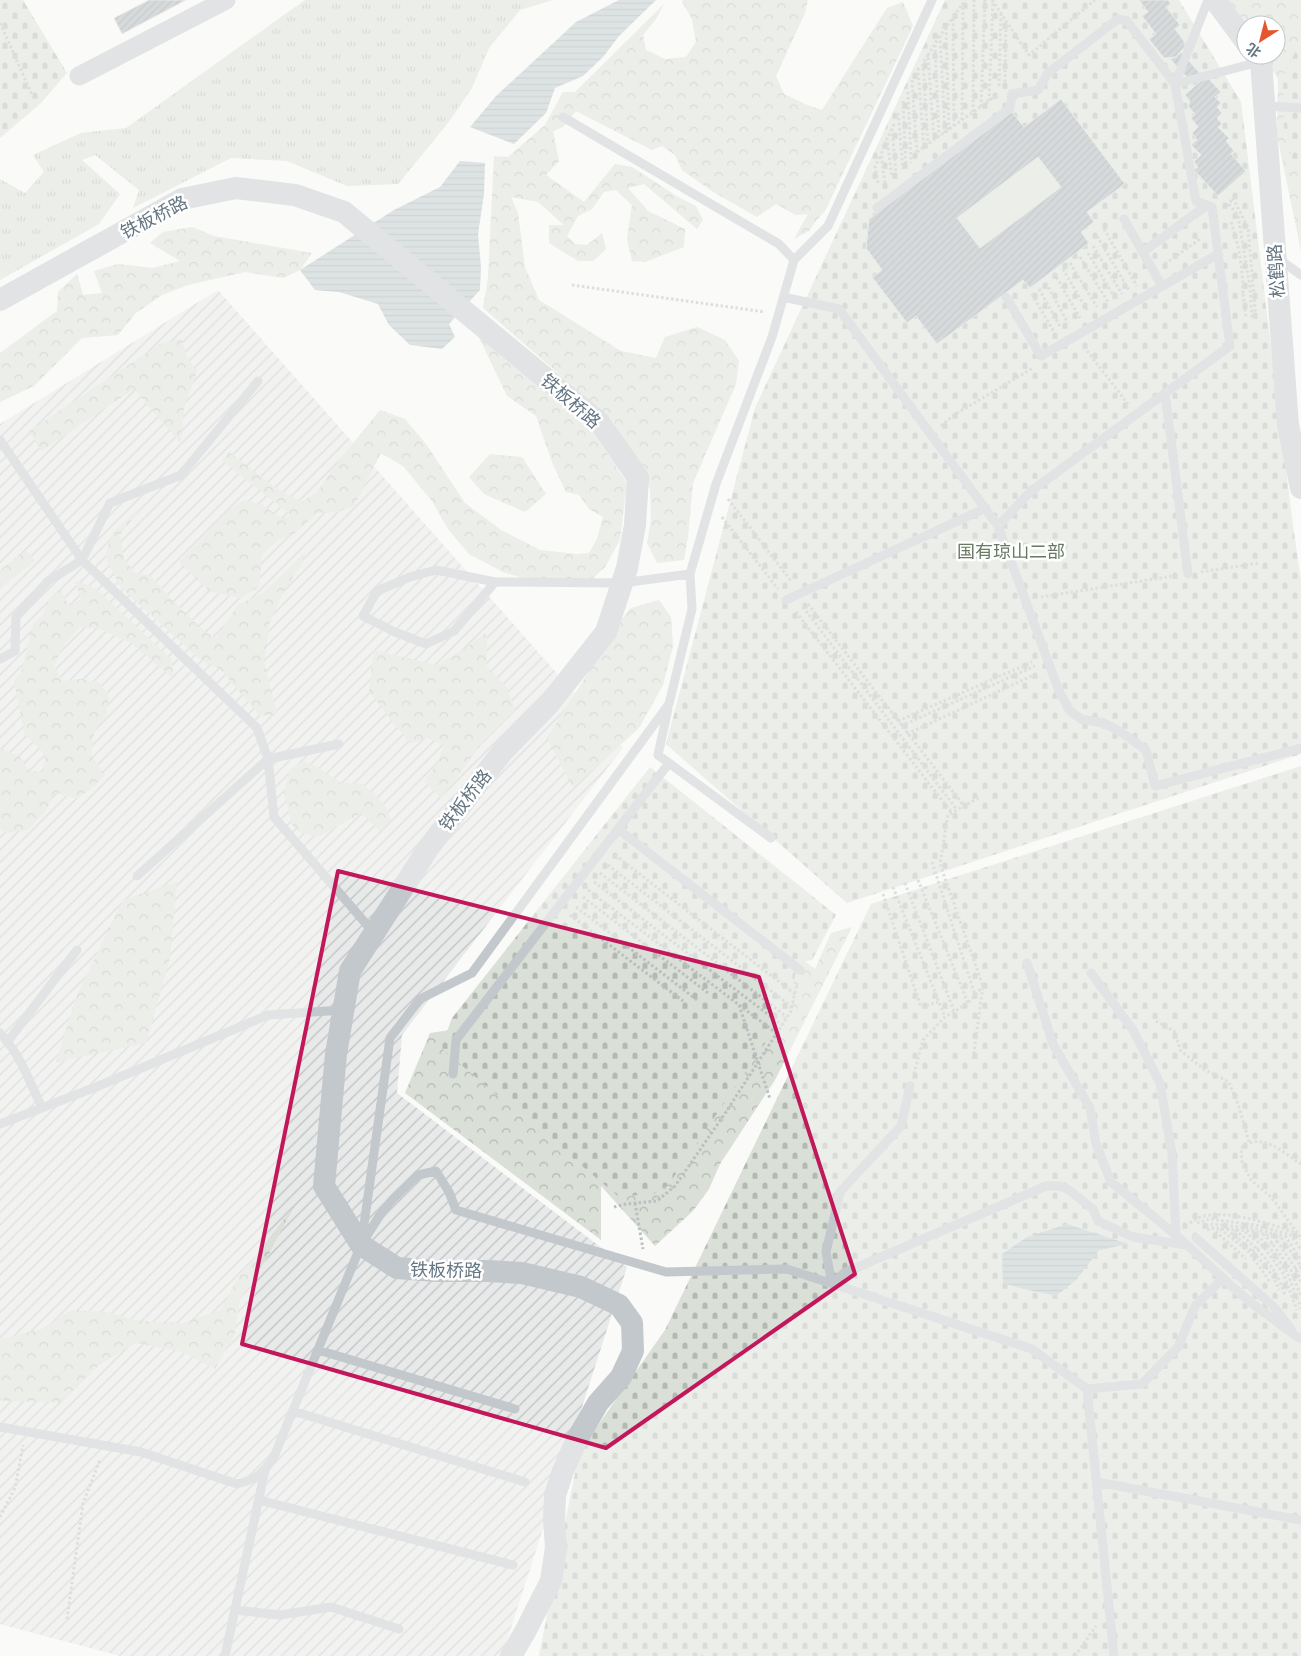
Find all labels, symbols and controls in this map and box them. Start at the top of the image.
north arrow [1236,15,1286,65]
text: 北 [1242,39,1264,62]
street label: 铁板桥路 [117,190,191,244]
street label: 松鹤路 [1263,243,1289,299]
street label: 铁板桥路 [536,369,606,433]
park label: 国有琼山二部 [957,540,1065,563]
street label: 铁板桥路 [434,765,496,835]
street label: 铁板桥路 [410,1258,482,1282]

